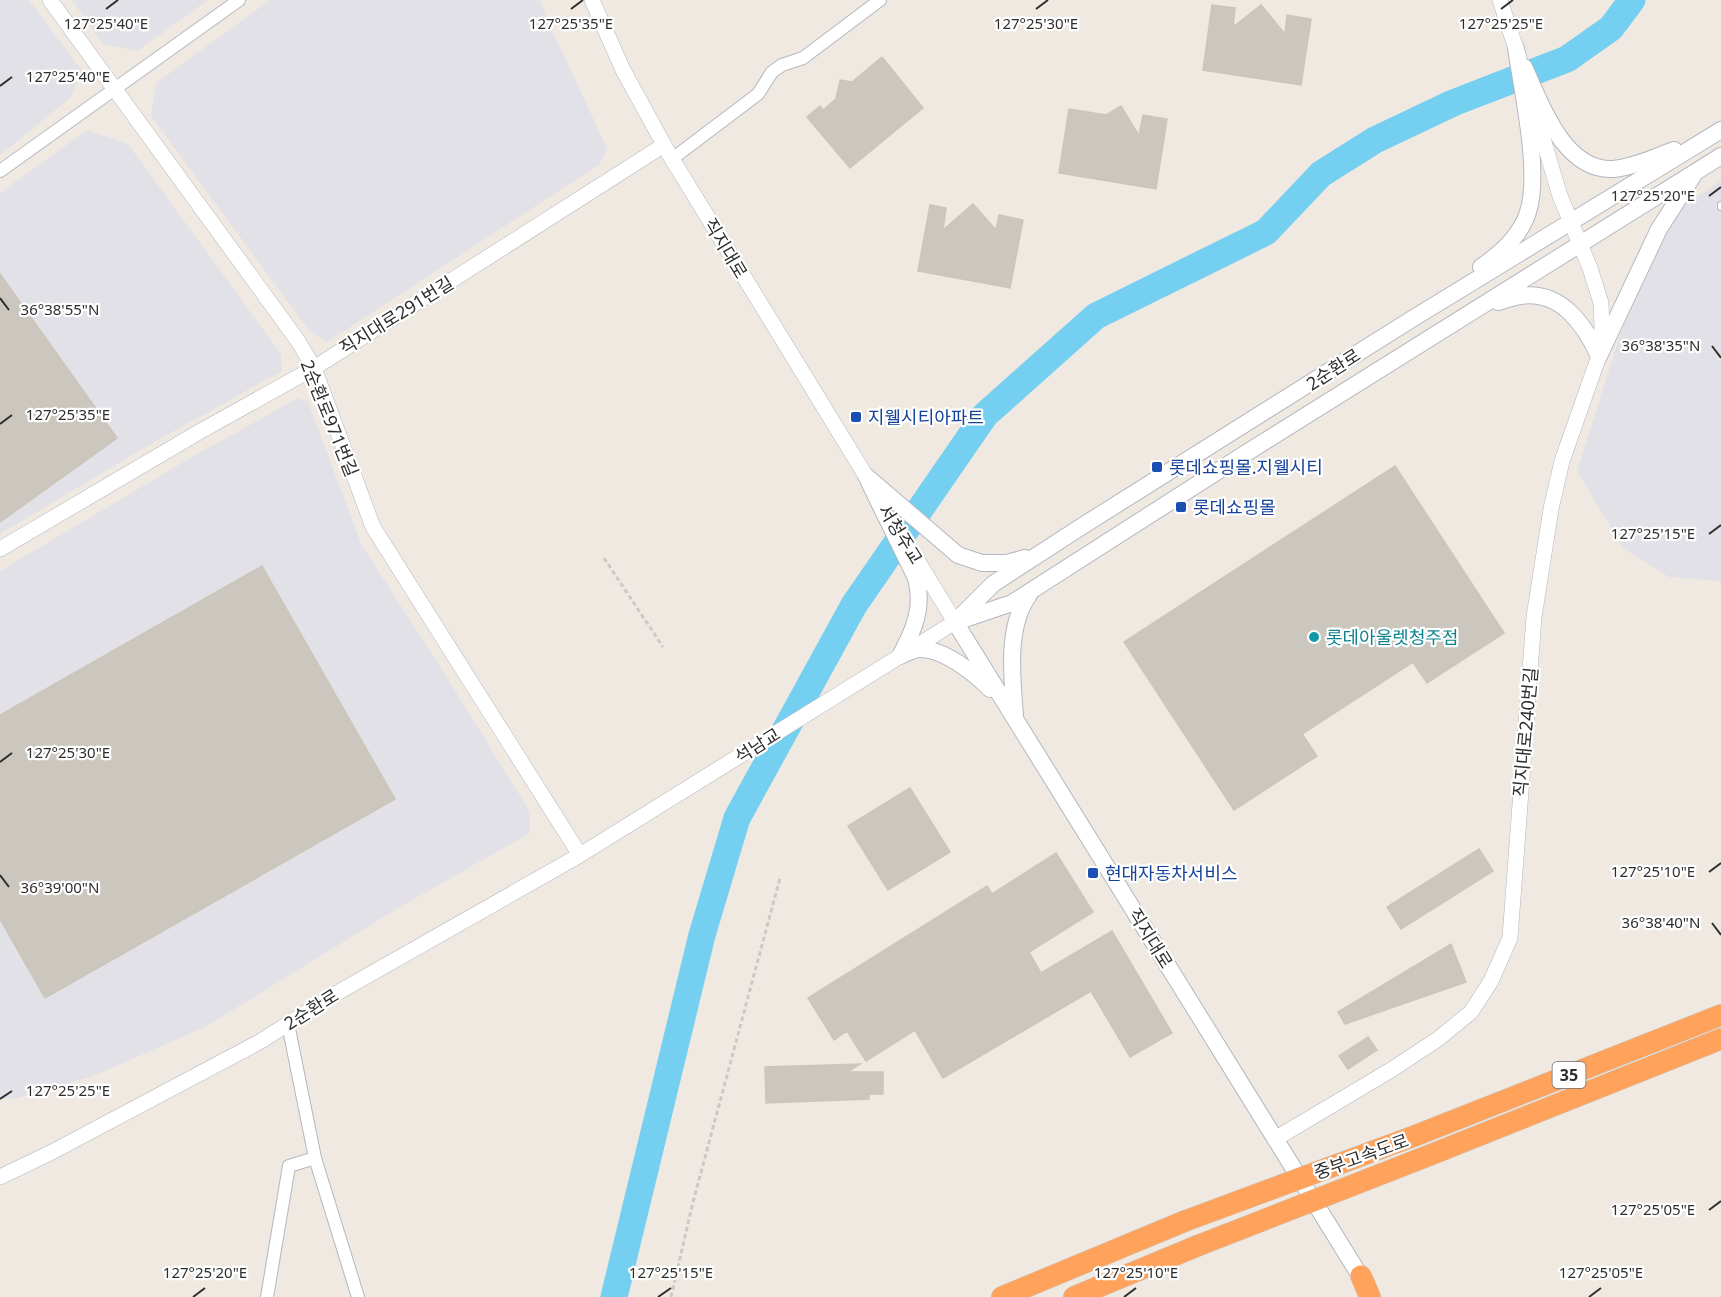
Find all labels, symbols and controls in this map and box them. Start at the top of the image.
text: 127°25'40"E [64,13,148,33]
text: 127°25'35"E [529,13,613,33]
text: 127°25'30"E [994,13,1078,33]
text: 127°25'25"E [1459,13,1543,33]
text: 127°25'40"E [26,66,110,86]
text: 127°25'20"E [1611,185,1695,205]
street label: 직지대로 [699,213,753,283]
street label: 직지대로291번길 [334,270,458,360]
text: 36°38'55"N [21,299,99,319]
text: 36°38'35"N [1622,335,1700,355]
street label: 2순환로 [1301,343,1365,395]
street label: 2순환로971번길 [296,356,364,480]
text: 127°25'35"E [26,404,110,424]
place label: 지웰시티아파트 [868,405,984,429]
marker: 지웰시티아파트 [849,410,863,424]
place label: 롯데쇼핑몰.지웰시티 [1169,455,1323,479]
marker: 롯데쇼핑몰.지웰시티 [1150,460,1164,474]
place label: 롯데쇼핑몰 [1193,495,1276,519]
street label: 서청주교 [873,500,929,568]
marker: 롯데쇼핑몰 [1174,500,1188,514]
text: 127°25'15"E [1611,523,1695,543]
place label: 롯데아울렛청주점 [1326,625,1458,649]
marker: 롯데아울렛청주점 [1307,630,1321,644]
street label: 직지대로240번길 [1507,666,1543,798]
street label: 석남교 [730,722,784,768]
text: 127°25'30"E [26,742,110,762]
place label: 현대자동차서비스 [1105,861,1237,885]
text: 127°25'10"E [1611,861,1695,881]
marker: 현대자동차서비스 [1086,866,1100,880]
text: 36°39'00"N [21,877,99,897]
street label: 직지대로 [1123,904,1179,972]
text: 36°38'40"N [1622,912,1700,932]
street label: 2순환로 [279,983,343,1035]
road number: 35 [1552,1062,1586,1088]
text: 127°25'25"E [26,1080,110,1100]
street label: 중부고속도로 [1310,1128,1412,1184]
text: 127°25'05"E [1611,1199,1695,1219]
text: 127°25'20"E [163,1262,247,1282]
text: 127°25'15"E [629,1262,713,1282]
text: 127°25'10"E [1094,1262,1178,1282]
text: 127°25'05"E [1559,1262,1643,1282]

